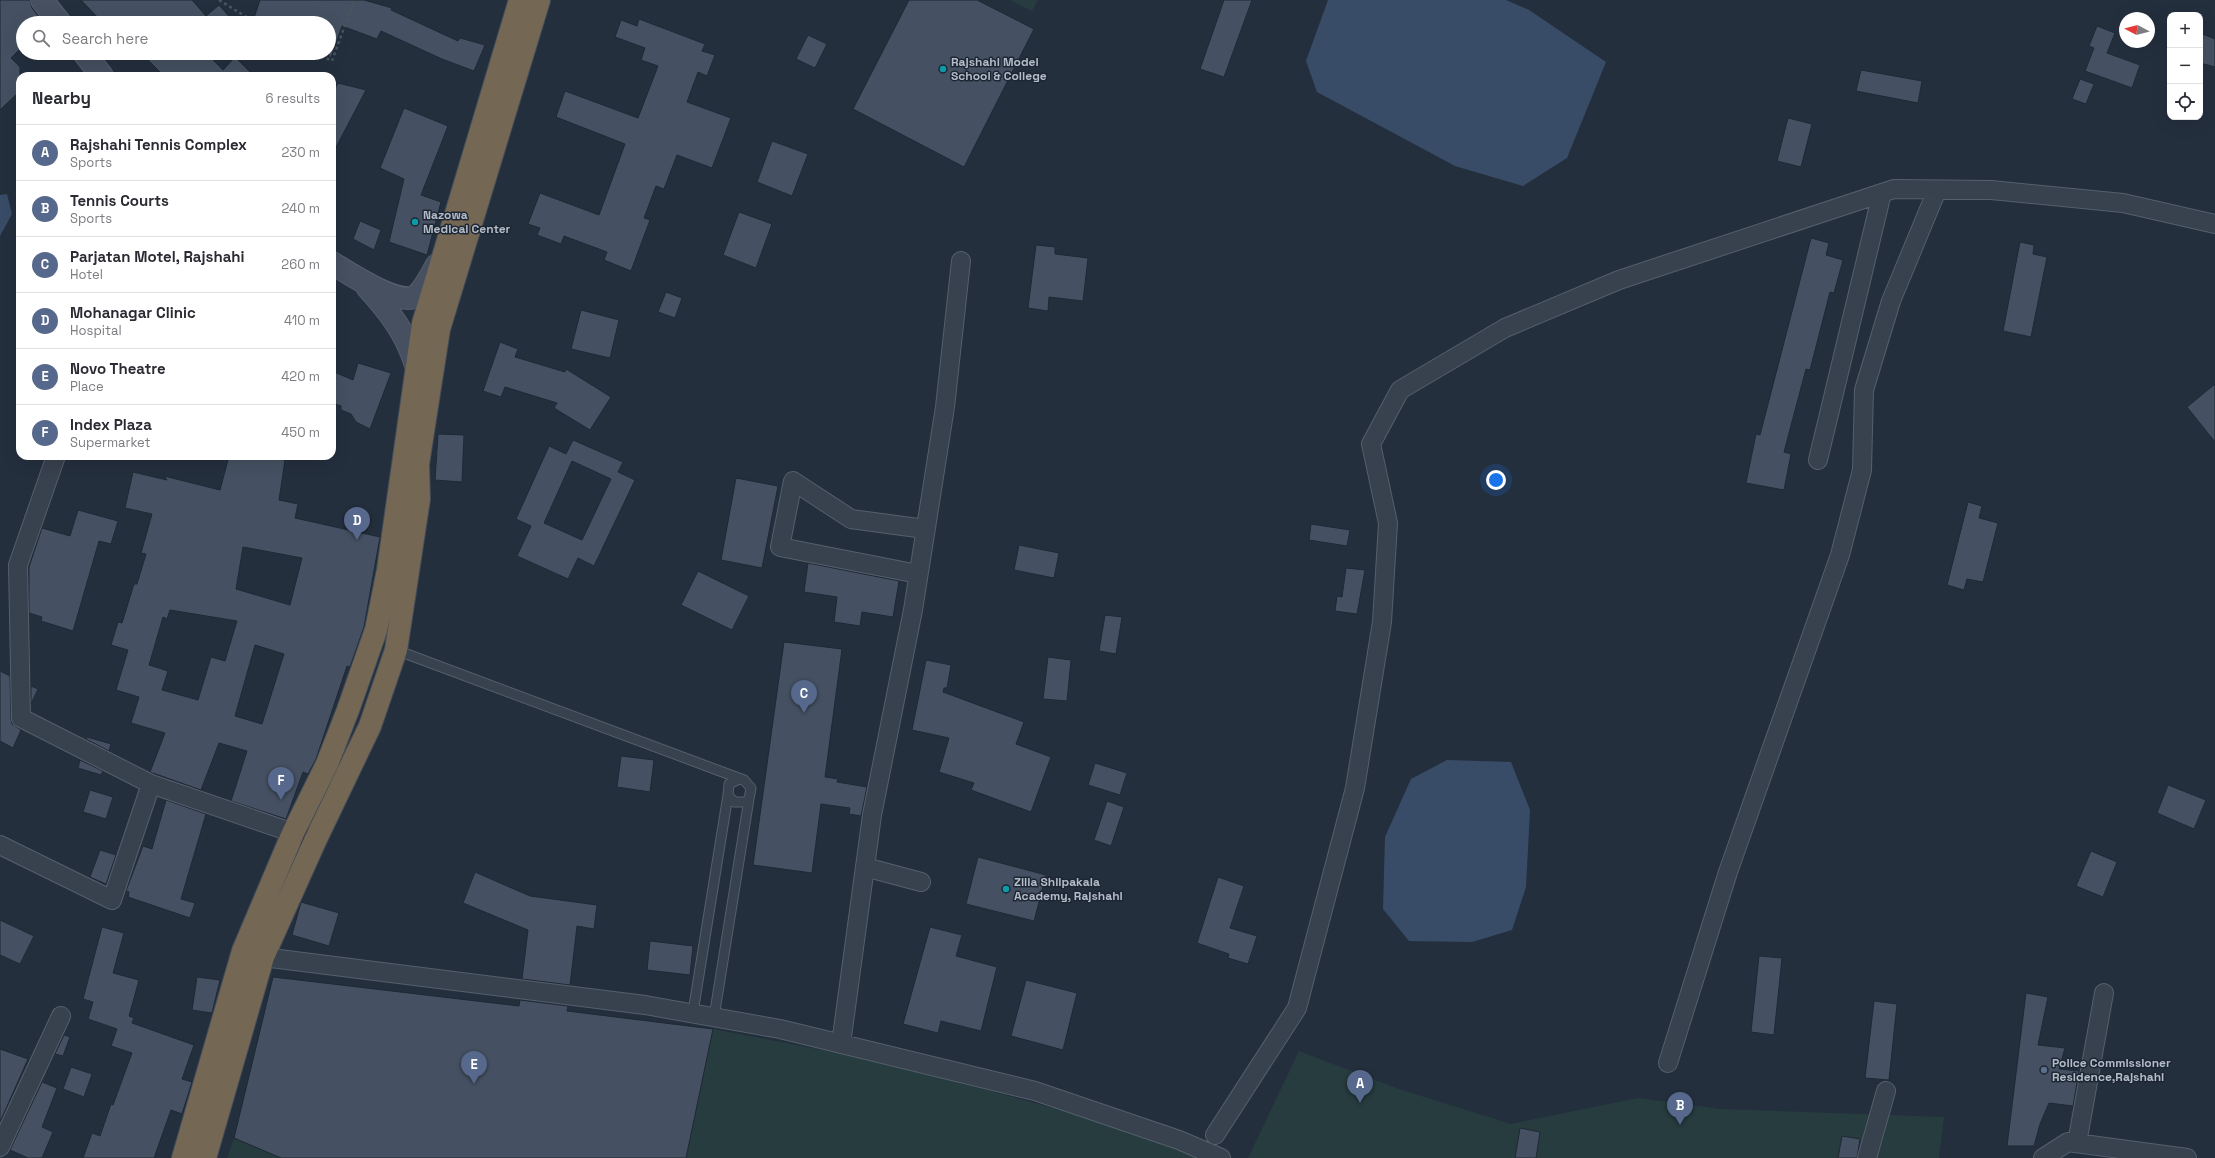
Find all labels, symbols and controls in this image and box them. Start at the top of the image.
north arrow [2119,12,2155,48]
map controls [2167,12,2203,120]
button: + [2167,12,2203,48]
search box [16,16,336,60]
icon: search [30,27,52,49]
text: Search here [62,29,148,48]
button: − [2167,48,2203,84]
place label: Rajshahi Model School & College [951,54,1047,84]
marker: Rajshahi Model School & College [938,64,948,74]
button: locate [2167,84,2203,120]
text: Nearby [32,87,91,109]
text: 6 results [266,90,320,107]
text: Rajshahi Tennis Complex [70,135,247,154]
text: A [41,144,49,161]
text: 230 m [282,144,320,161]
text: Sports [70,154,112,171]
text: Tennis Courts [70,191,169,210]
text: B [41,200,49,217]
text: 240 m [282,200,320,217]
place label: Nazowa Medical Center [423,207,511,237]
text: Sports [70,210,112,227]
marker: Nazowa Medical Center [410,217,420,227]
text: Parjatan Motel, Rajshahi [70,247,245,266]
text: C [41,256,49,273]
text: 260 m [281,256,320,273]
text: Hotel [70,266,103,283]
text: Mohanagar Clinic [70,303,196,322]
text: D [41,312,49,329]
text: 410 m [284,312,320,329]
text: Hospital [70,322,122,339]
text: Novo Theatre [70,359,166,378]
text: E [41,368,49,385]
text: 420 m [281,368,320,385]
text: Place [70,378,104,395]
text: Index Plaza [70,415,152,434]
text: F [42,424,48,441]
text: 450 m [281,424,320,441]
text: Supermarket [70,434,151,451]
your location [1486,470,1506,490]
pin: D [344,507,370,540]
pin: C [791,680,817,713]
pin: F [268,767,294,800]
place label: Zilla Shilpakala Academy, Rajshahi [1014,874,1123,904]
marker: Zilla Shilpakala Academy, Rajshahi [1001,884,1011,894]
pin: E [461,1051,487,1084]
place label: Police Commissioner Residence,Rajshahi [2052,1055,2171,1085]
marker: Police Commissioner Residence,Rajshahi [2039,1065,2049,1075]
pin: A [1347,1070,1373,1103]
pin: B [1667,1092,1693,1125]

